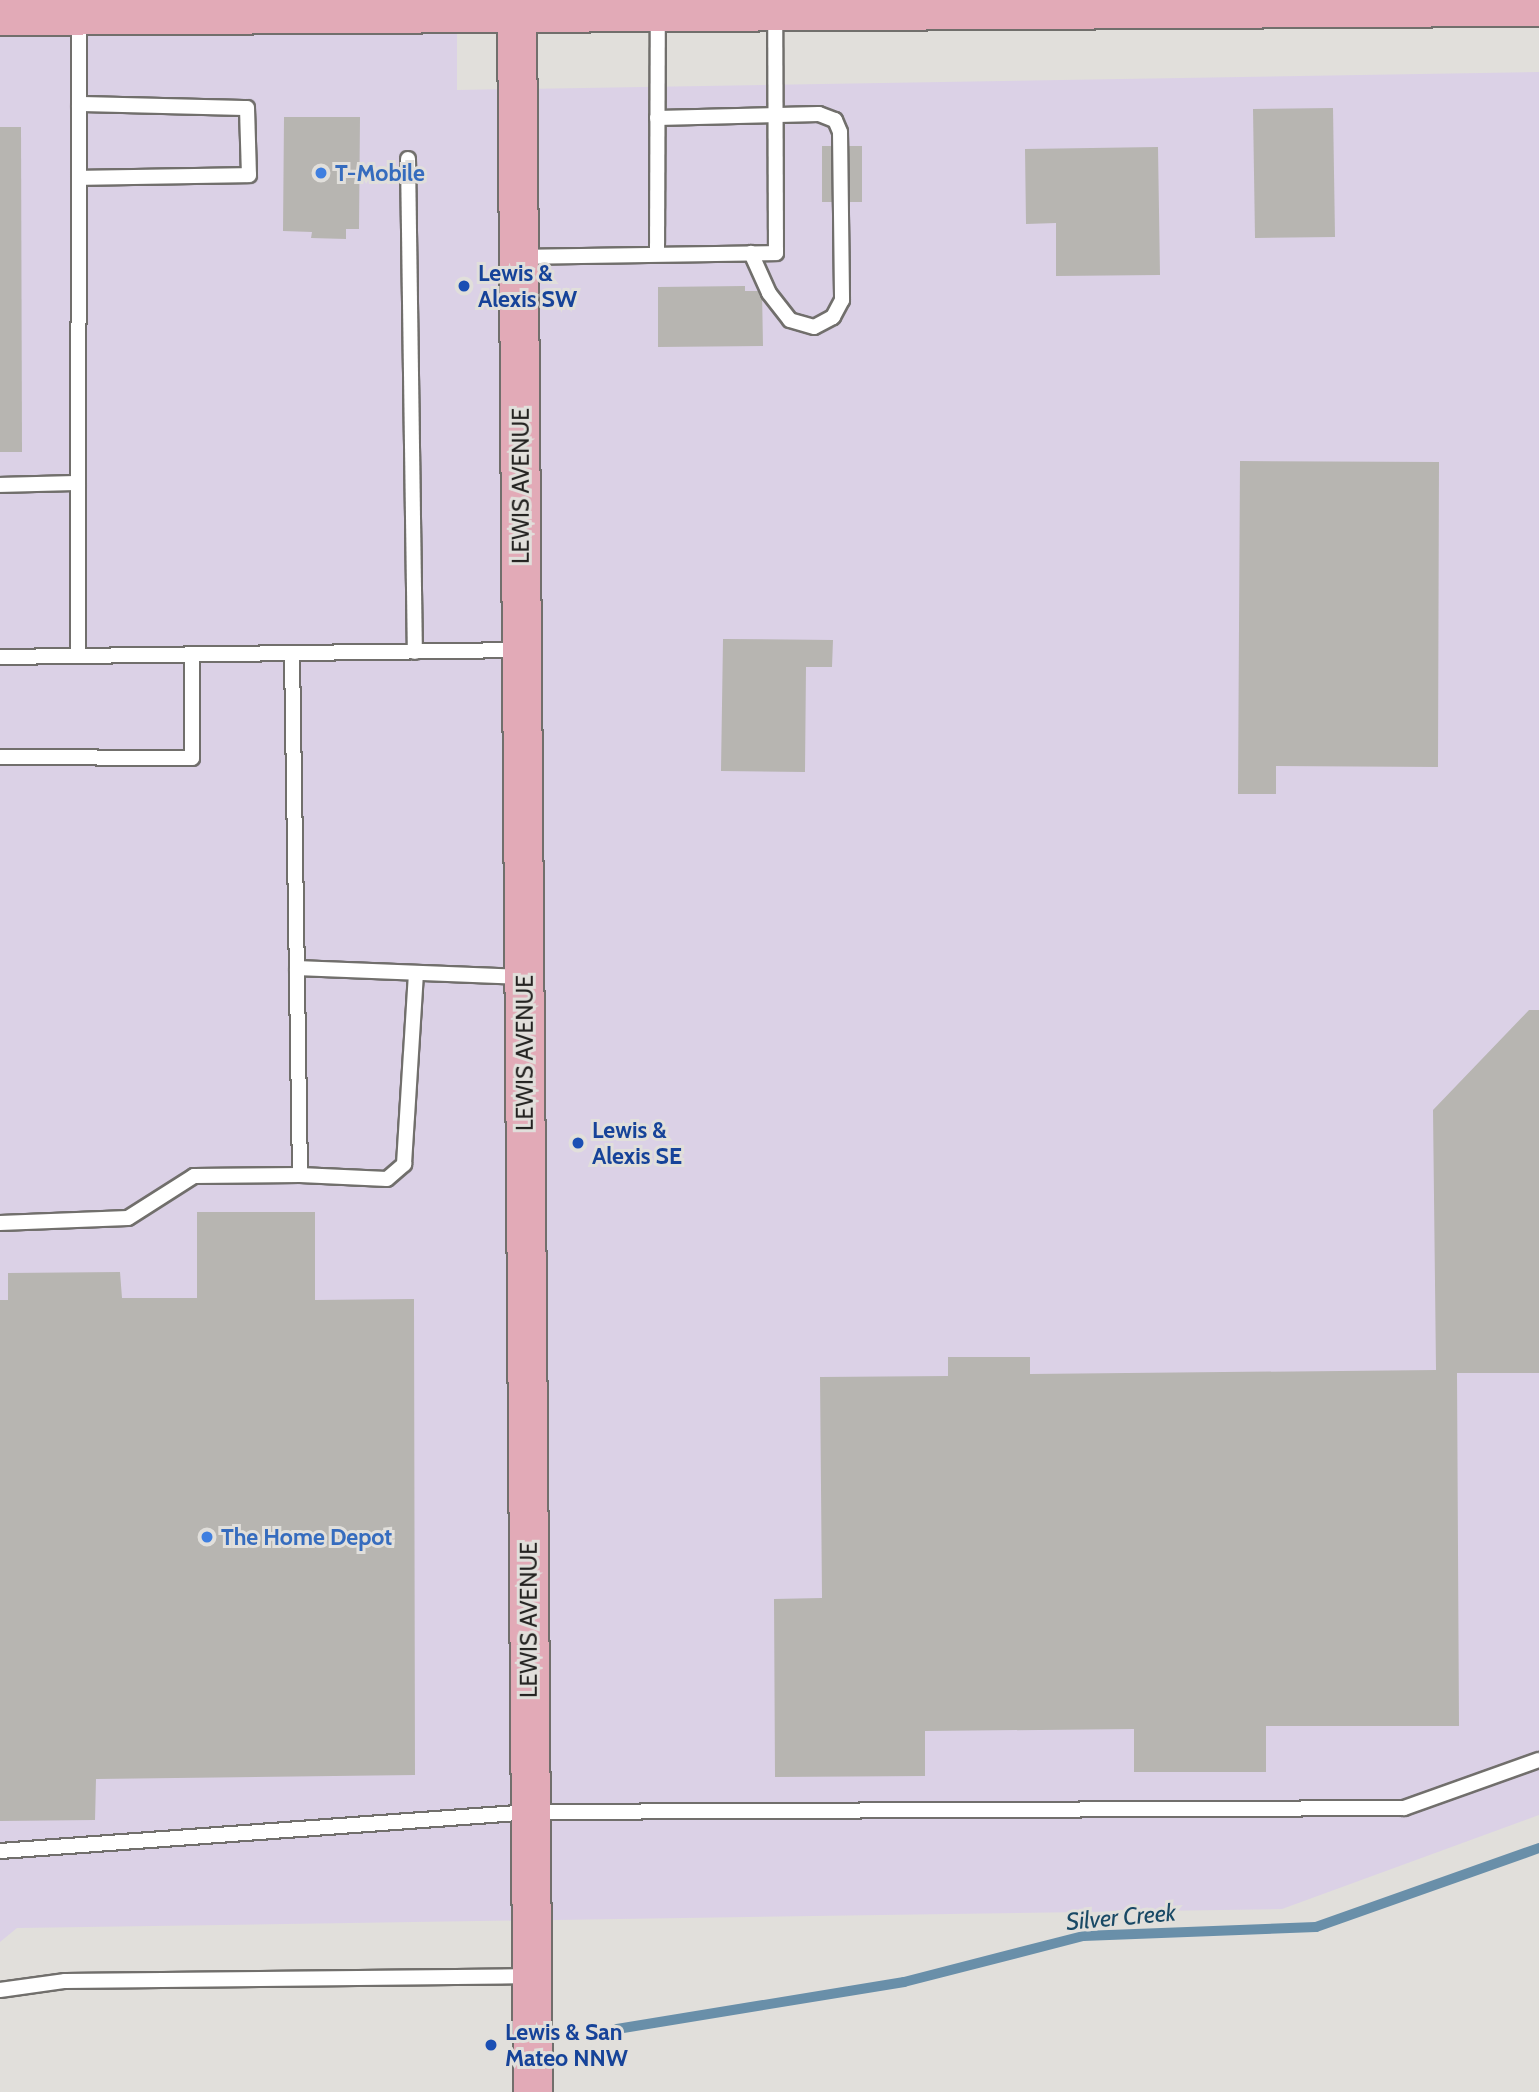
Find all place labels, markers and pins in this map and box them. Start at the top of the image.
place label: T-Mobile [335,159,425,187]
marker: T-Mobile [313,165,329,181]
place label: Lewis & Alexis SW [478,259,577,313]
marker: Lewis & Alexis SW [456,278,472,294]
place label: Lewis & Alexis SE [592,1116,682,1170]
marker: Lewis & Alexis SE [570,1135,586,1151]
place label: The Home Depot [221,1523,392,1551]
marker: The Home Depot [199,1529,215,1545]
place label: Lewis & San Mateo NNW [505,2018,628,2072]
marker: Lewis & San Mateo NNW [483,2037,499,2053]

